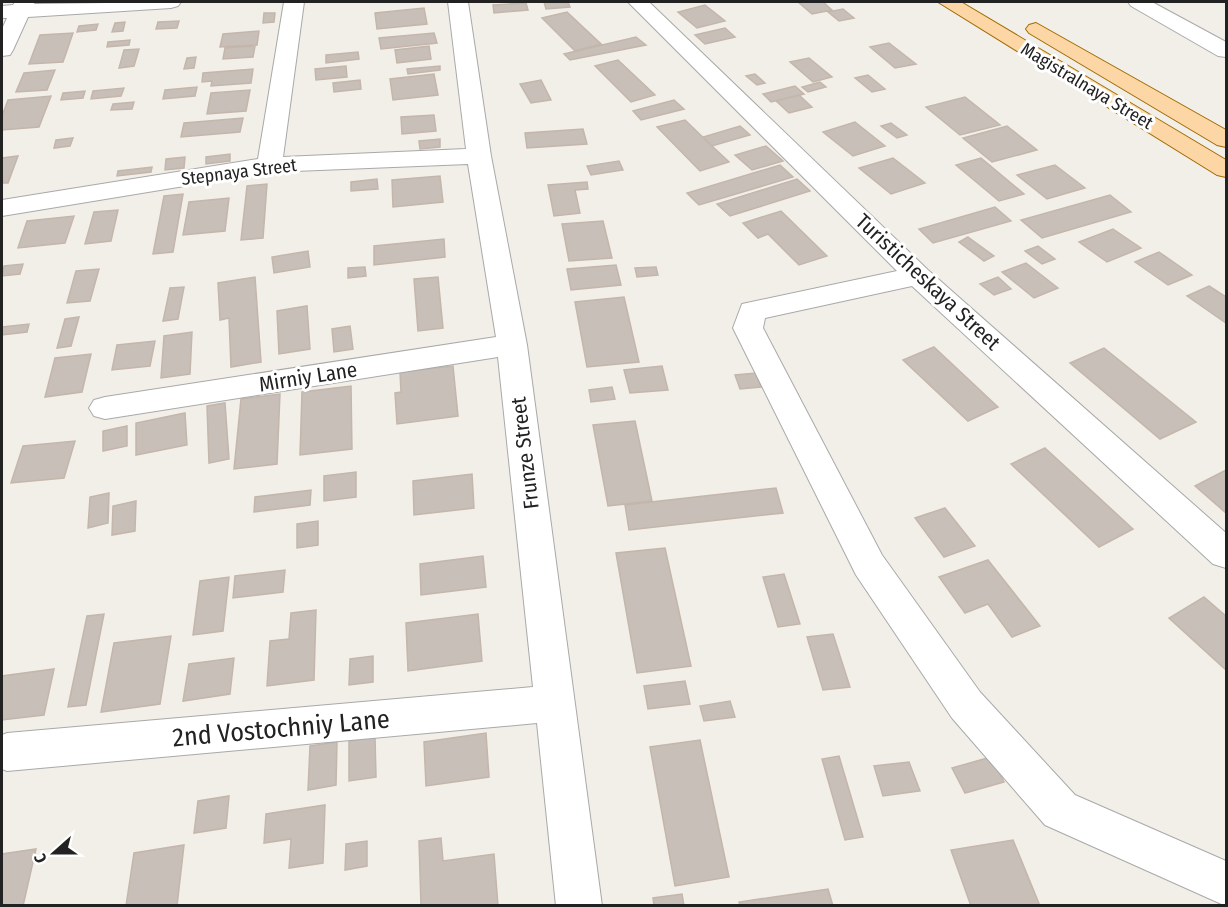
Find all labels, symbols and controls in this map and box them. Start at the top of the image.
street label: Magistralnaya Street [1017,38,1157,134]
street label: Stepnaya Street [180,154,298,190]
street label: Turisticheskaya Street [850,208,1006,356]
street label: Mirniy Lane [257,356,359,398]
street label: Frunze Street [505,395,545,511]
street label: 2nd Vostochniy Lane [171,704,391,753]
north arrow [24,823,84,883]
text: С [30,850,51,866]

